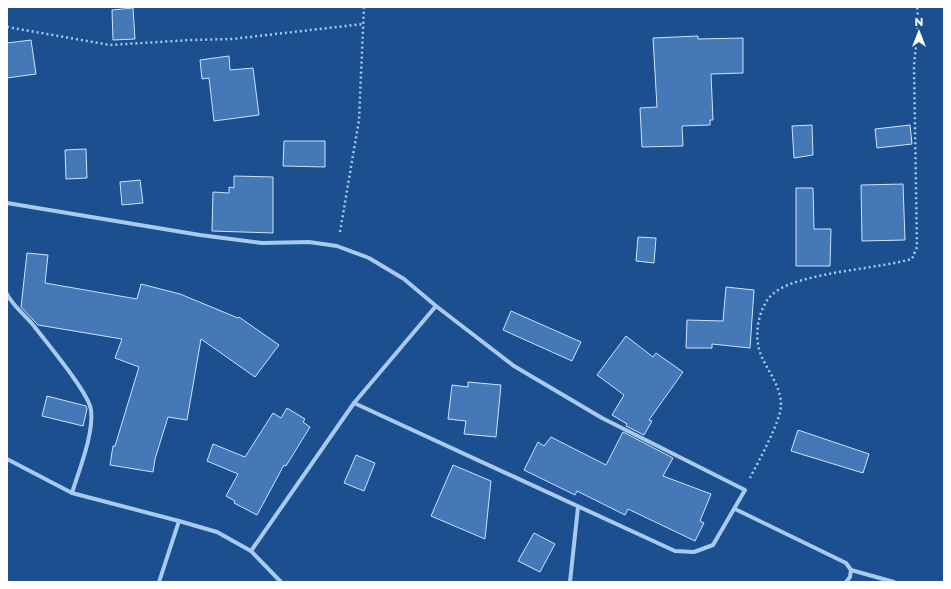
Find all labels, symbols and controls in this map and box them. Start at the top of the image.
north arrow [899,12,939,52]
text: N [915,15,923,29]

